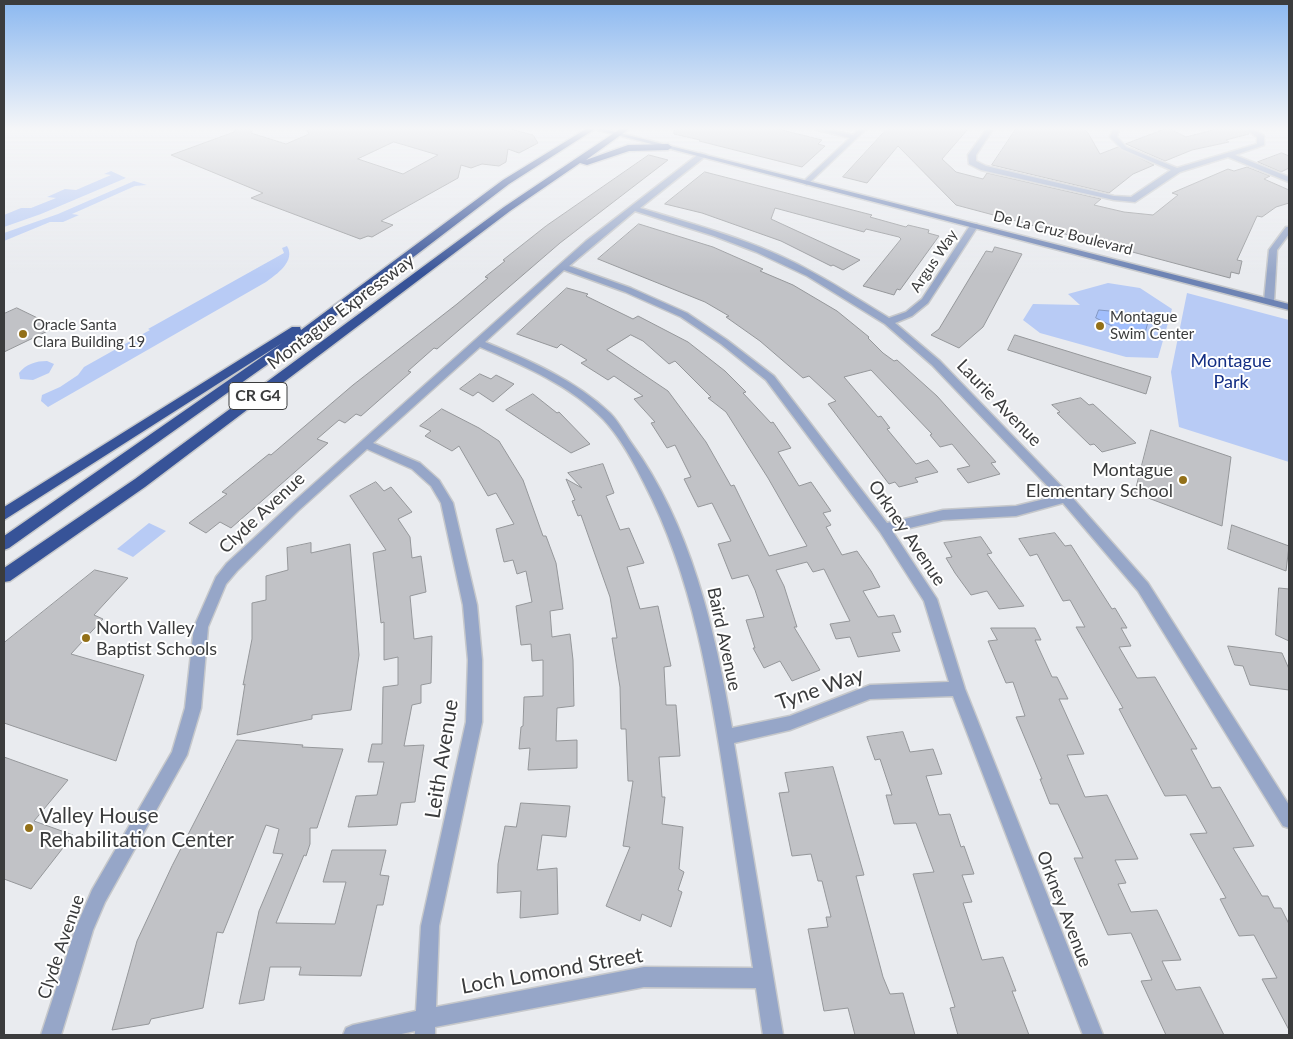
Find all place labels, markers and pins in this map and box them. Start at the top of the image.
place label: Montague Swim Center [1110,308,1194,343]
place label: Oracle Santa Clara Building 19 [33,316,145,351]
marker: Montague Swim Center [1094,320,1106,332]
marker: Oracle Santa Clara Building 19 [17,328,29,340]
place label: Montague Elementary School [1026,459,1173,502]
marker: Montague Elementary School [1177,474,1189,486]
place label: North Valley Baptist Schools [96,617,217,660]
marker: North Valley Baptist Schools [80,632,92,644]
place label: Valley House Rehabilitation Center [39,803,234,853]
marker: Valley House Rehabilitation Center [23,822,35,834]

